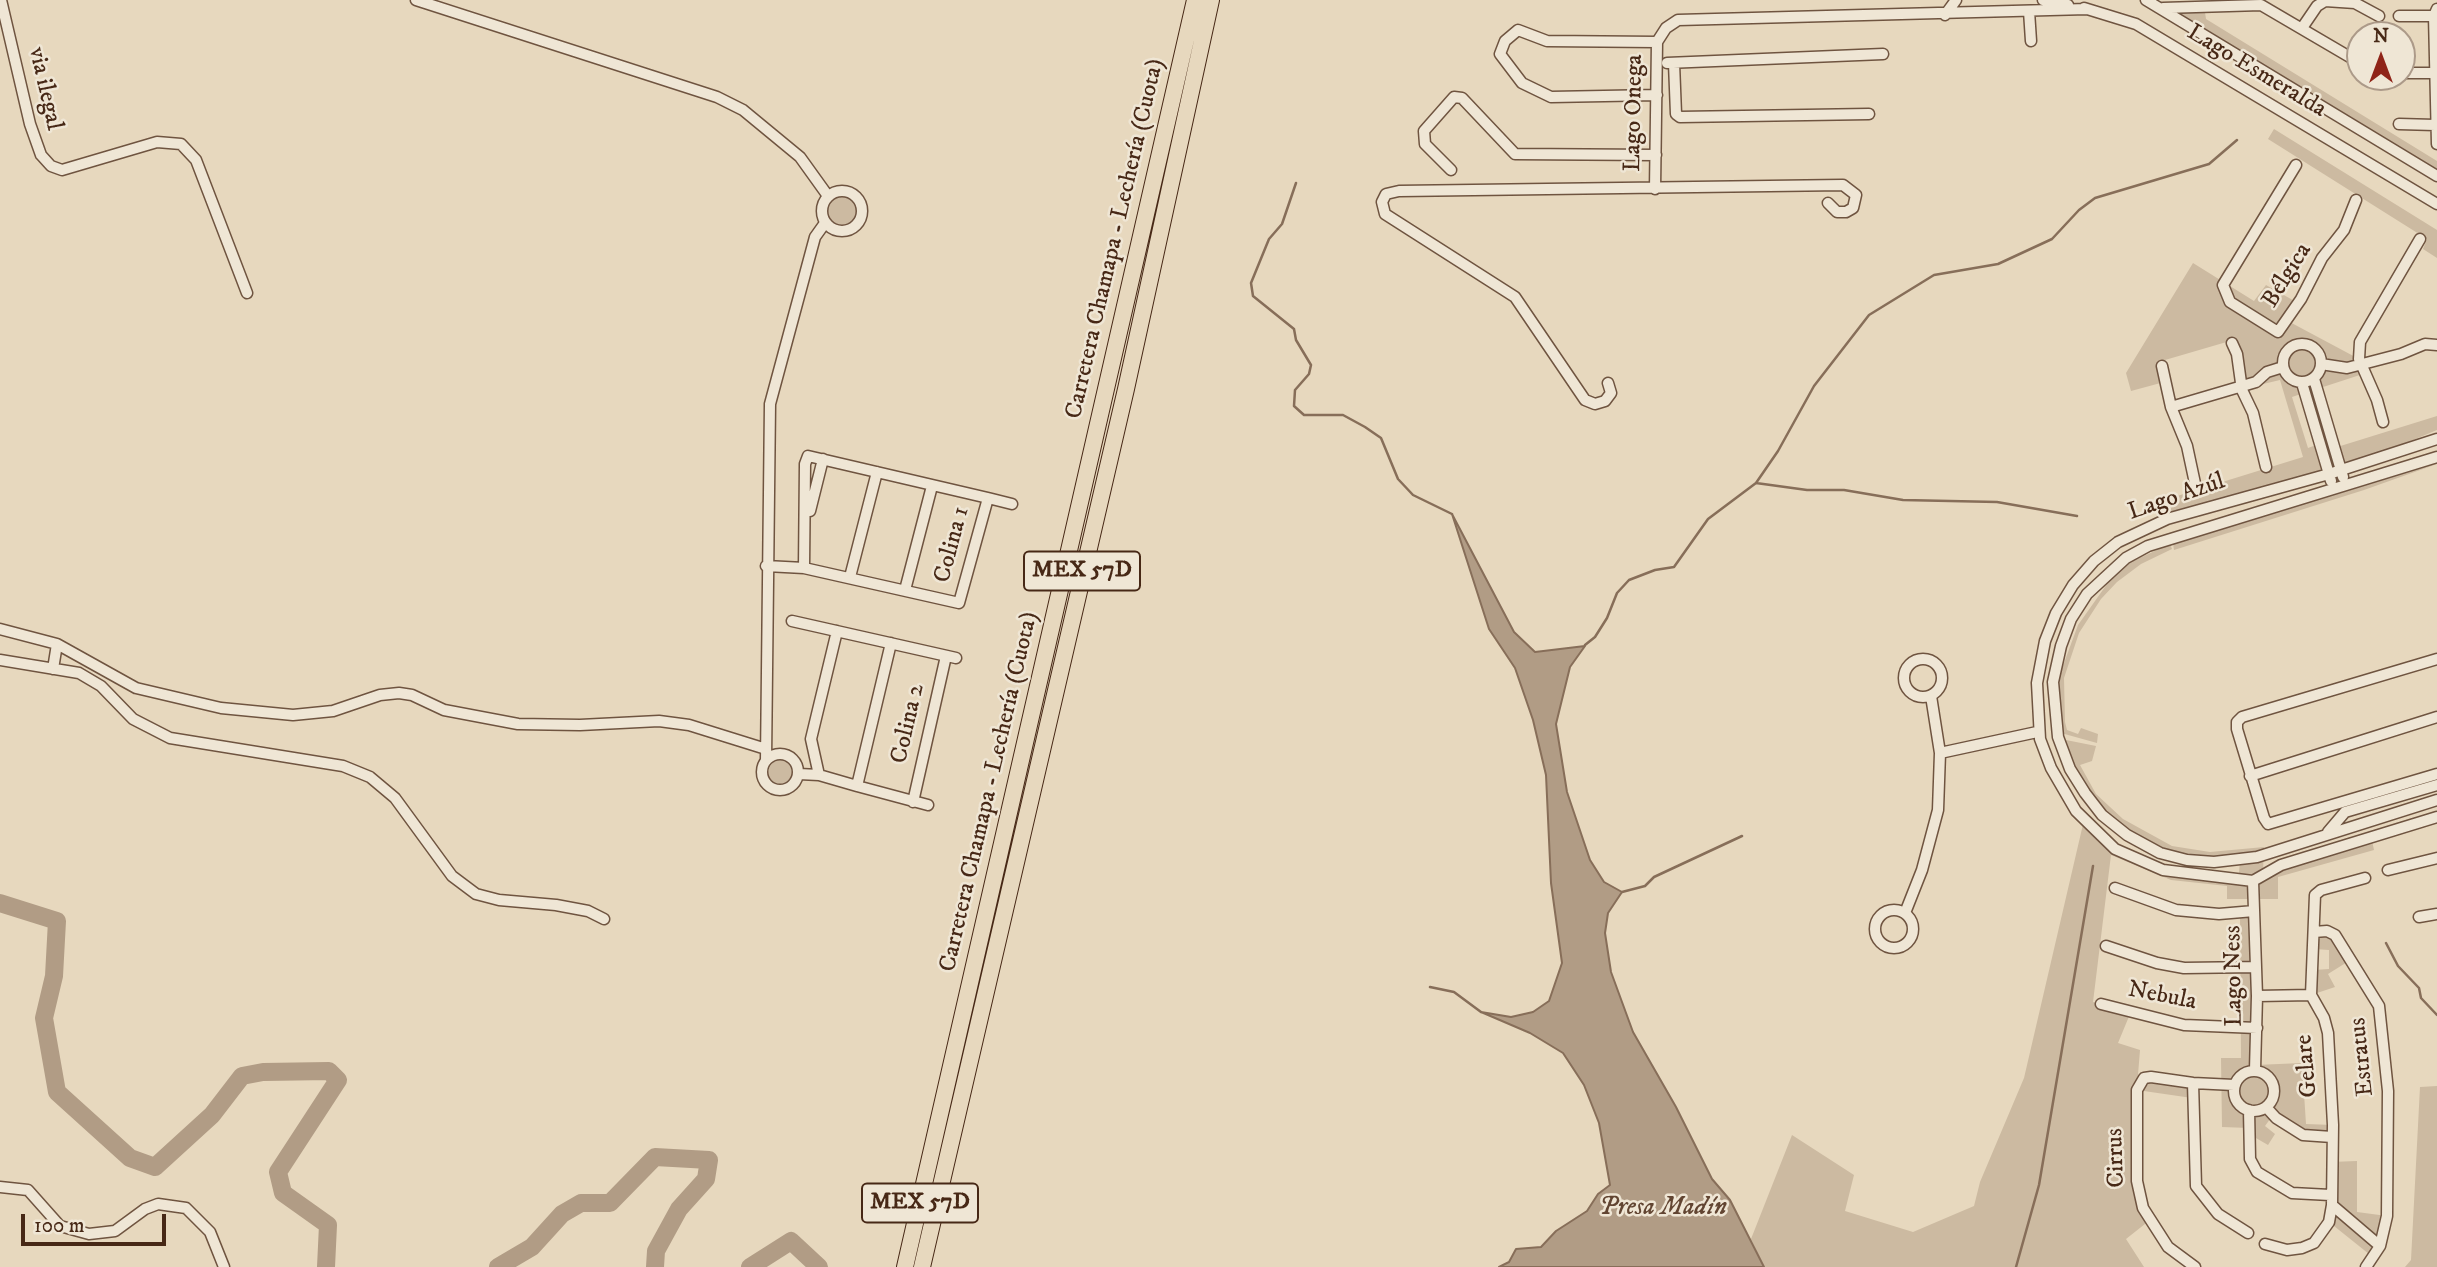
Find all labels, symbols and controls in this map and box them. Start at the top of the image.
street label: Lago Esmeralda [2181,19,2331,125]
north arrow [2346,21,2416,91]
text: N [2373,25,2389,48]
street label: via ilegal [20,45,68,133]
street label: Lago Onega [1620,54,1650,172]
street label: Carretera Chamapa - Lechería (Cuota) [1061,56,1171,422]
street label: Bélgica [2257,238,2319,314]
street label: Lago Azúl [2125,468,2229,528]
street label: Colina 1 [929,504,977,586]
road number: MEX 57D [1024,552,1140,590]
street label: Carretera Chamapa - Lechería (Cuota) [935,609,1045,975]
street label: Colina 2 [886,681,932,767]
street label: Lago Ness [2220,925,2250,1027]
street label: Nebula [2125,976,2199,1018]
street label: Estratus [2345,1016,2381,1098]
street label: Gelare [2291,1033,2325,1099]
street label: Cirrus [2102,1128,2132,1188]
road number: MEX 57D [862,1184,978,1222]
water label: Presa Madín [1599,1193,1727,1225]
scale bar [24,1200,170,1244]
text: 100 m [34,1213,85,1239]

